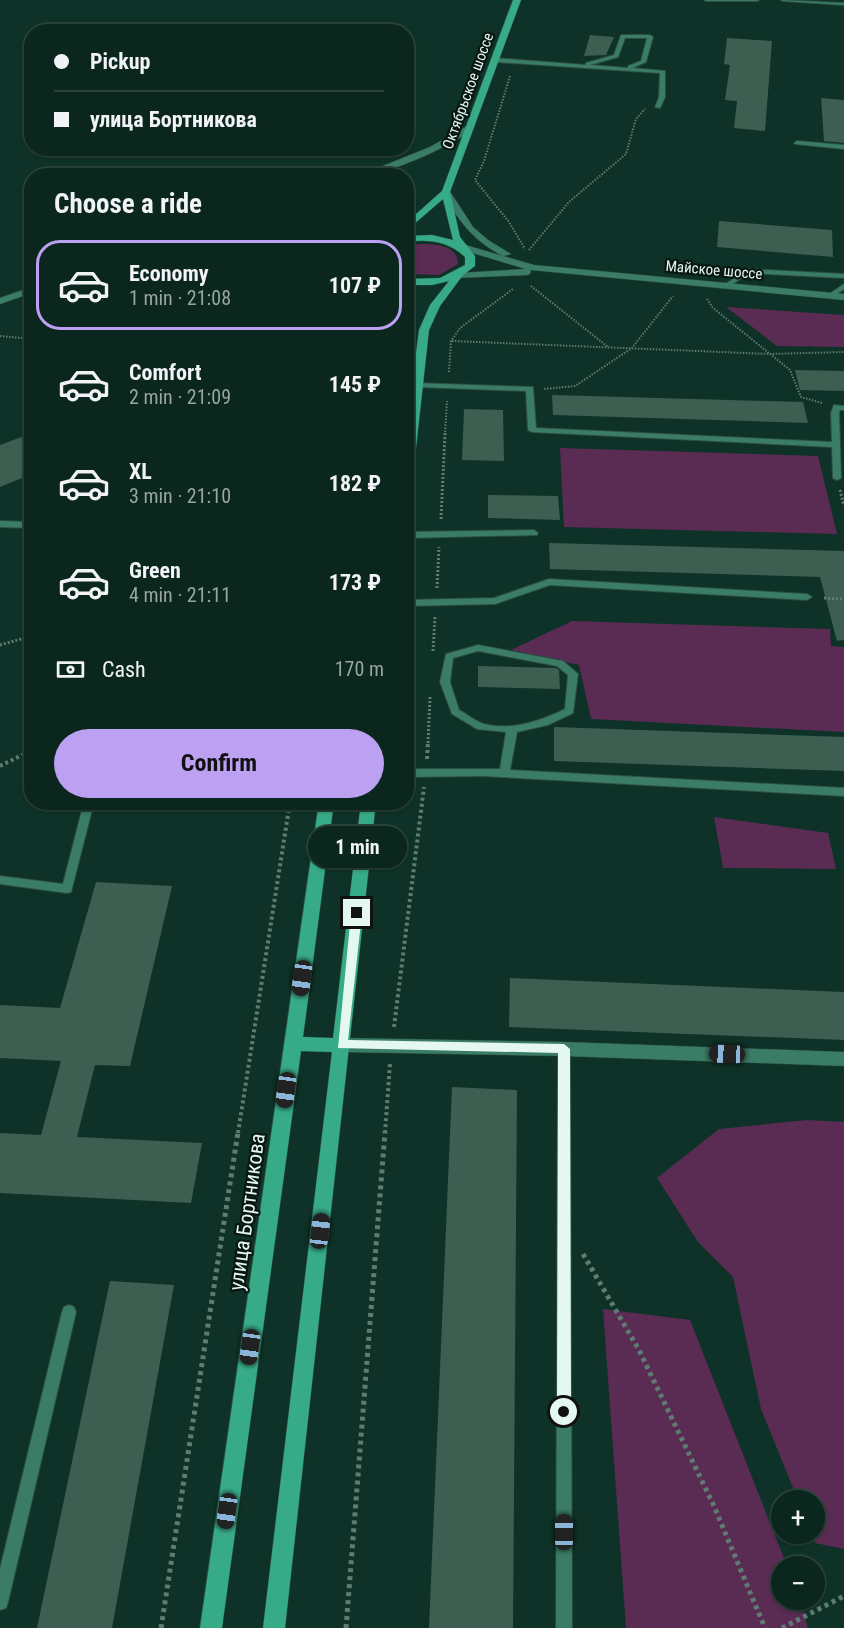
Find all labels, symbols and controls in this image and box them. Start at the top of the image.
street label: Октябрьское шоссе [439,30,497,152]
text: Pickup [90,49,150,74]
text: улица Бортникова [90,107,257,132]
text: Choose a ride [54,188,202,220]
street label: Майское шоссе [665,257,763,283]
icon: car [57,258,111,312]
text: Economy [129,261,209,286]
text: 107 ₽ [329,273,381,298]
text: 1 min · 21:08 [129,286,231,310]
icon: car [57,357,111,411]
text: Comfort [129,360,202,385]
text: 145 ₽ [329,372,381,397]
text: 2 min · 21:09 [129,385,231,409]
icon: car [57,456,111,510]
text: XL [129,459,152,484]
text: 182 ₽ [329,471,381,496]
text: 3 min · 21:10 [129,484,231,508]
icon: car [57,555,111,609]
text: Green [129,558,181,583]
text: 173 ₽ [329,570,381,595]
text: 4 min · 21:11 [129,583,231,607]
icon: cash [54,653,87,686]
text: Cash [102,657,146,682]
text: 170 m [335,657,384,681]
button: Confirm [54,729,384,798]
callout: 1 min [308,826,406,868]
text: 1 min [335,835,380,859]
route end [343,899,370,926]
car [291,959,313,997]
car [709,1044,745,1064]
car [275,1071,297,1109]
street label: улица Бортникова [224,1132,270,1292]
car [309,1212,331,1250]
car [239,1328,261,1366]
route start [550,1398,577,1425]
map controls [771,1490,825,1610]
button: + [771,1490,825,1544]
car [216,1492,238,1530]
car [555,1514,573,1550]
button: − [771,1556,825,1610]

